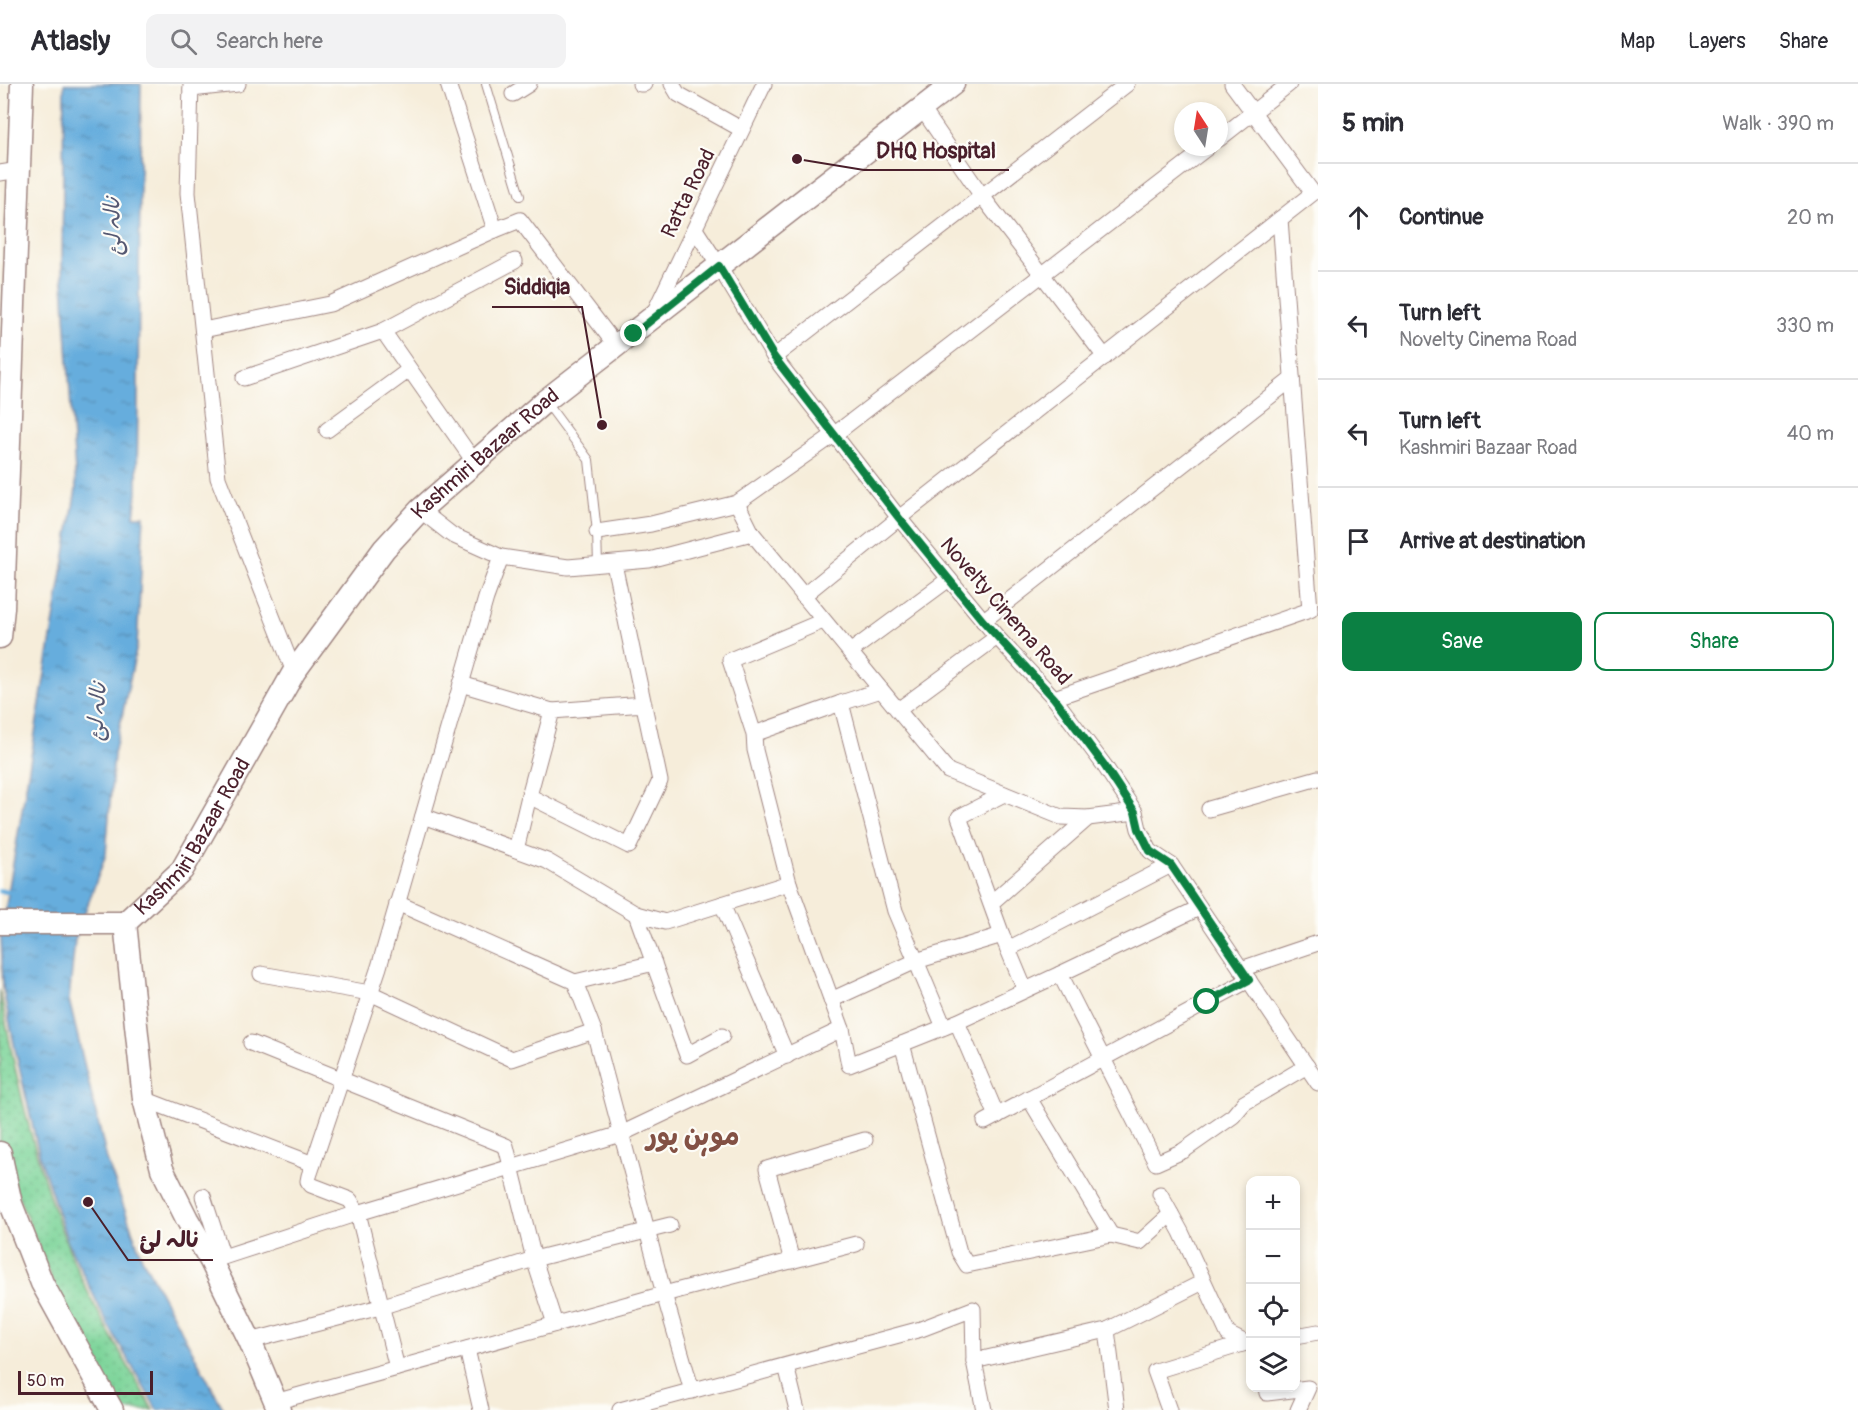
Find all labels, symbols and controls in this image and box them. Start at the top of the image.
search box [146,14,566,68]
text: Atlasly [30,24,110,59]
icon: search [167,25,200,58]
text: Search here [215,27,323,55]
text: Map [1620,28,1655,55]
text: Layers [1688,28,1746,55]
text: Share [1779,28,1828,55]
north arrow [1174,102,1228,156]
text: 5 min [1342,107,1404,139]
text: Walk · 390 m [1722,111,1834,136]
callout: DHQ Hospital [864,130,1009,170]
text: DHQ Hospital [876,137,996,165]
street label: Ratta Road [655,144,722,242]
water label: نالہ لئ [98,194,128,256]
icon: ahead [1342,201,1375,234]
text: Continue [1399,203,1483,231]
text: 20 m [1787,205,1834,230]
callout: Siddiqia [492,267,582,307]
text: Siddiqia [504,273,570,301]
text: Turn left [1399,299,1481,327]
icon: left [1342,309,1375,342]
text: 330 m [1776,313,1834,338]
route end [620,320,646,346]
text: Novelty Cinema Road [1399,327,1577,352]
street label: Kashmiri Bazaar Road [405,382,565,525]
text: Turn left [1399,407,1481,435]
icon: left [1342,417,1375,450]
text: 40 m [1787,421,1834,446]
text: Kashmiri Bazaar Road [1399,435,1578,460]
icon: arrive [1342,525,1375,558]
text: Arrive at destination [1399,527,1585,555]
street label: Novelty Cinema Road [934,532,1077,691]
button: Save [1342,612,1582,671]
button: Share [1594,612,1834,671]
water label: نالہ لئ [81,679,113,742]
street label: Kashmiri Bazaar Road [129,753,257,922]
route start [1193,988,1219,1014]
district label: موہن پور [643,1120,740,1157]
map controls [1246,1176,1300,1392]
button: + [1246,1176,1300,1230]
callout: نالہ لئ [128,1220,213,1260]
text: نالہ لئ [140,1226,200,1254]
button: − [1246,1230,1300,1284]
button: locate [1246,1284,1300,1338]
button: layers [1246,1338,1300,1392]
scale bar [18,1368,153,1396]
text: 50 m [27,1371,64,1391]

